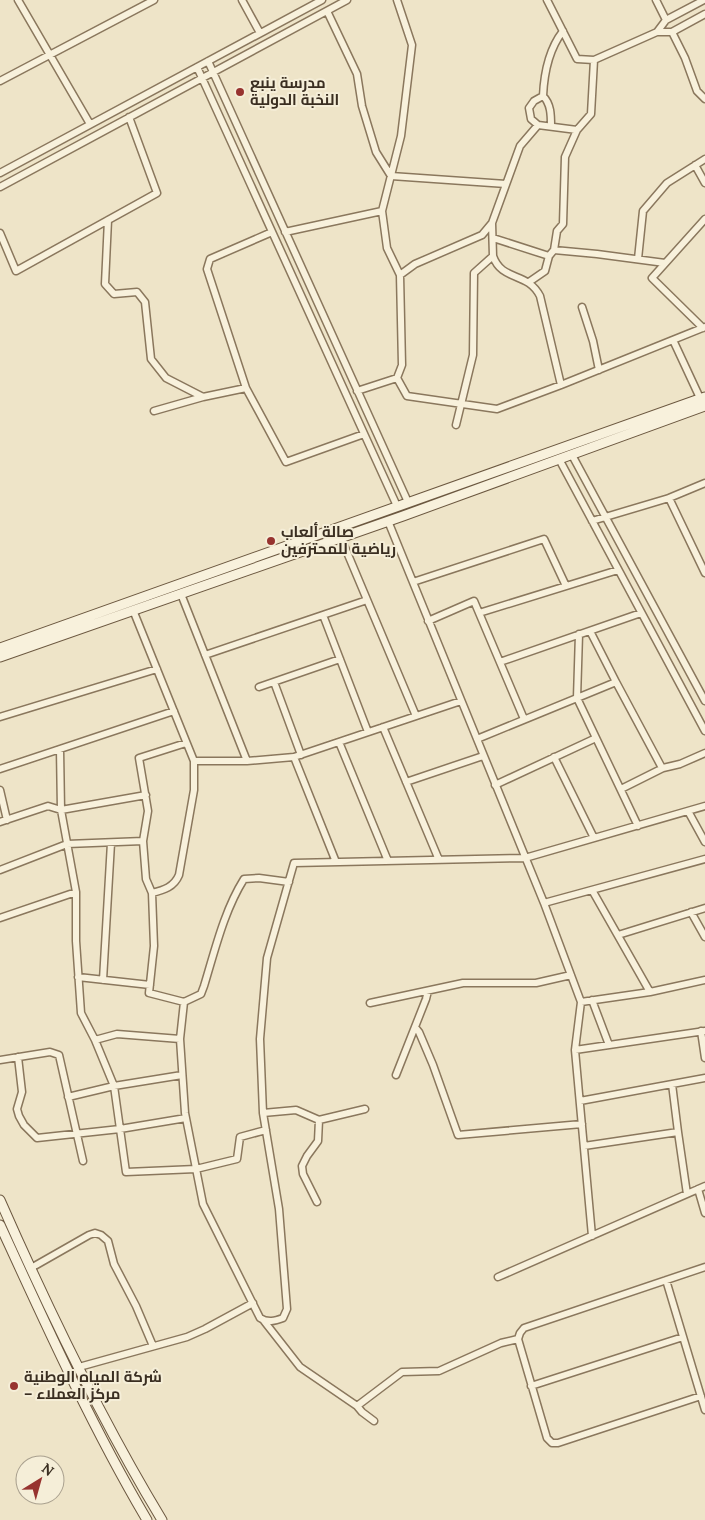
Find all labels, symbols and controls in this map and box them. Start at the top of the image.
place label: مدرسة ينبع النخبة الدولية [250,73,339,109]
marker: مدرسة ينبع النخبة الدولية [234,86,246,98]
place label: صالة ألعاب رياضية للمحترفين [281,522,396,558]
marker: صالة ألعاب رياضية للمحترفين [265,535,277,547]
place label: شركة المياه الوطنية – مركز العملاء [24,1367,162,1403]
marker: شركة المياه الوطنية – مركز العملاء [8,1380,20,1392]
north arrow [15,1455,65,1505]
text: N [38,1459,58,1480]

